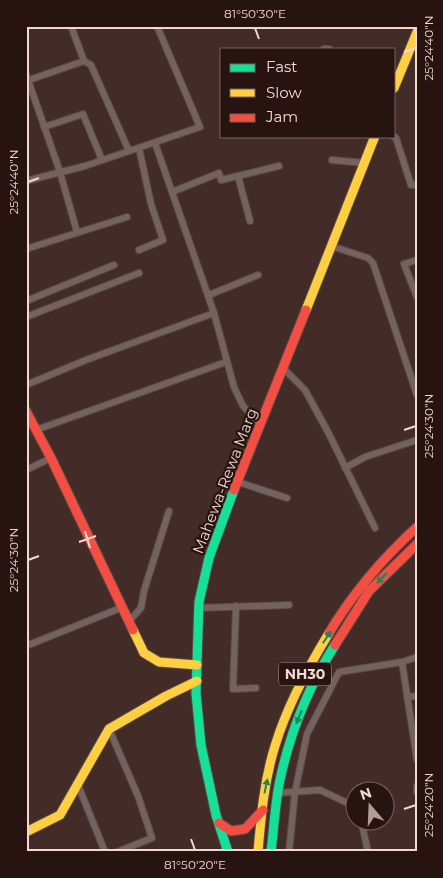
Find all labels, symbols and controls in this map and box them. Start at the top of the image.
text: 81°50'30"E [224,6,286,21]
text: 25°24'40"N [421,15,436,81]
legend [220,48,396,138]
text: Fast [266,57,297,76]
text: Slow [266,83,302,102]
text: Jam [265,107,298,126]
text: 25°24'40"N [6,149,21,215]
text: 25°24'30"N [421,394,436,458]
street label: Mahewa-Rewa Marg [188,405,261,556]
text: 25°24'30"N [6,528,21,592]
one-way arrow [376,572,388,584]
one-way arrow [322,630,331,643]
road number: NH30 [279,662,331,686]
one-way arrow [295,710,303,724]
text: 25°24'20"N [421,773,436,837]
one-way arrow [262,778,270,794]
north arrow [346,780,396,830]
text: N [357,783,374,804]
text: 81°50'20"E [164,857,226,872]

